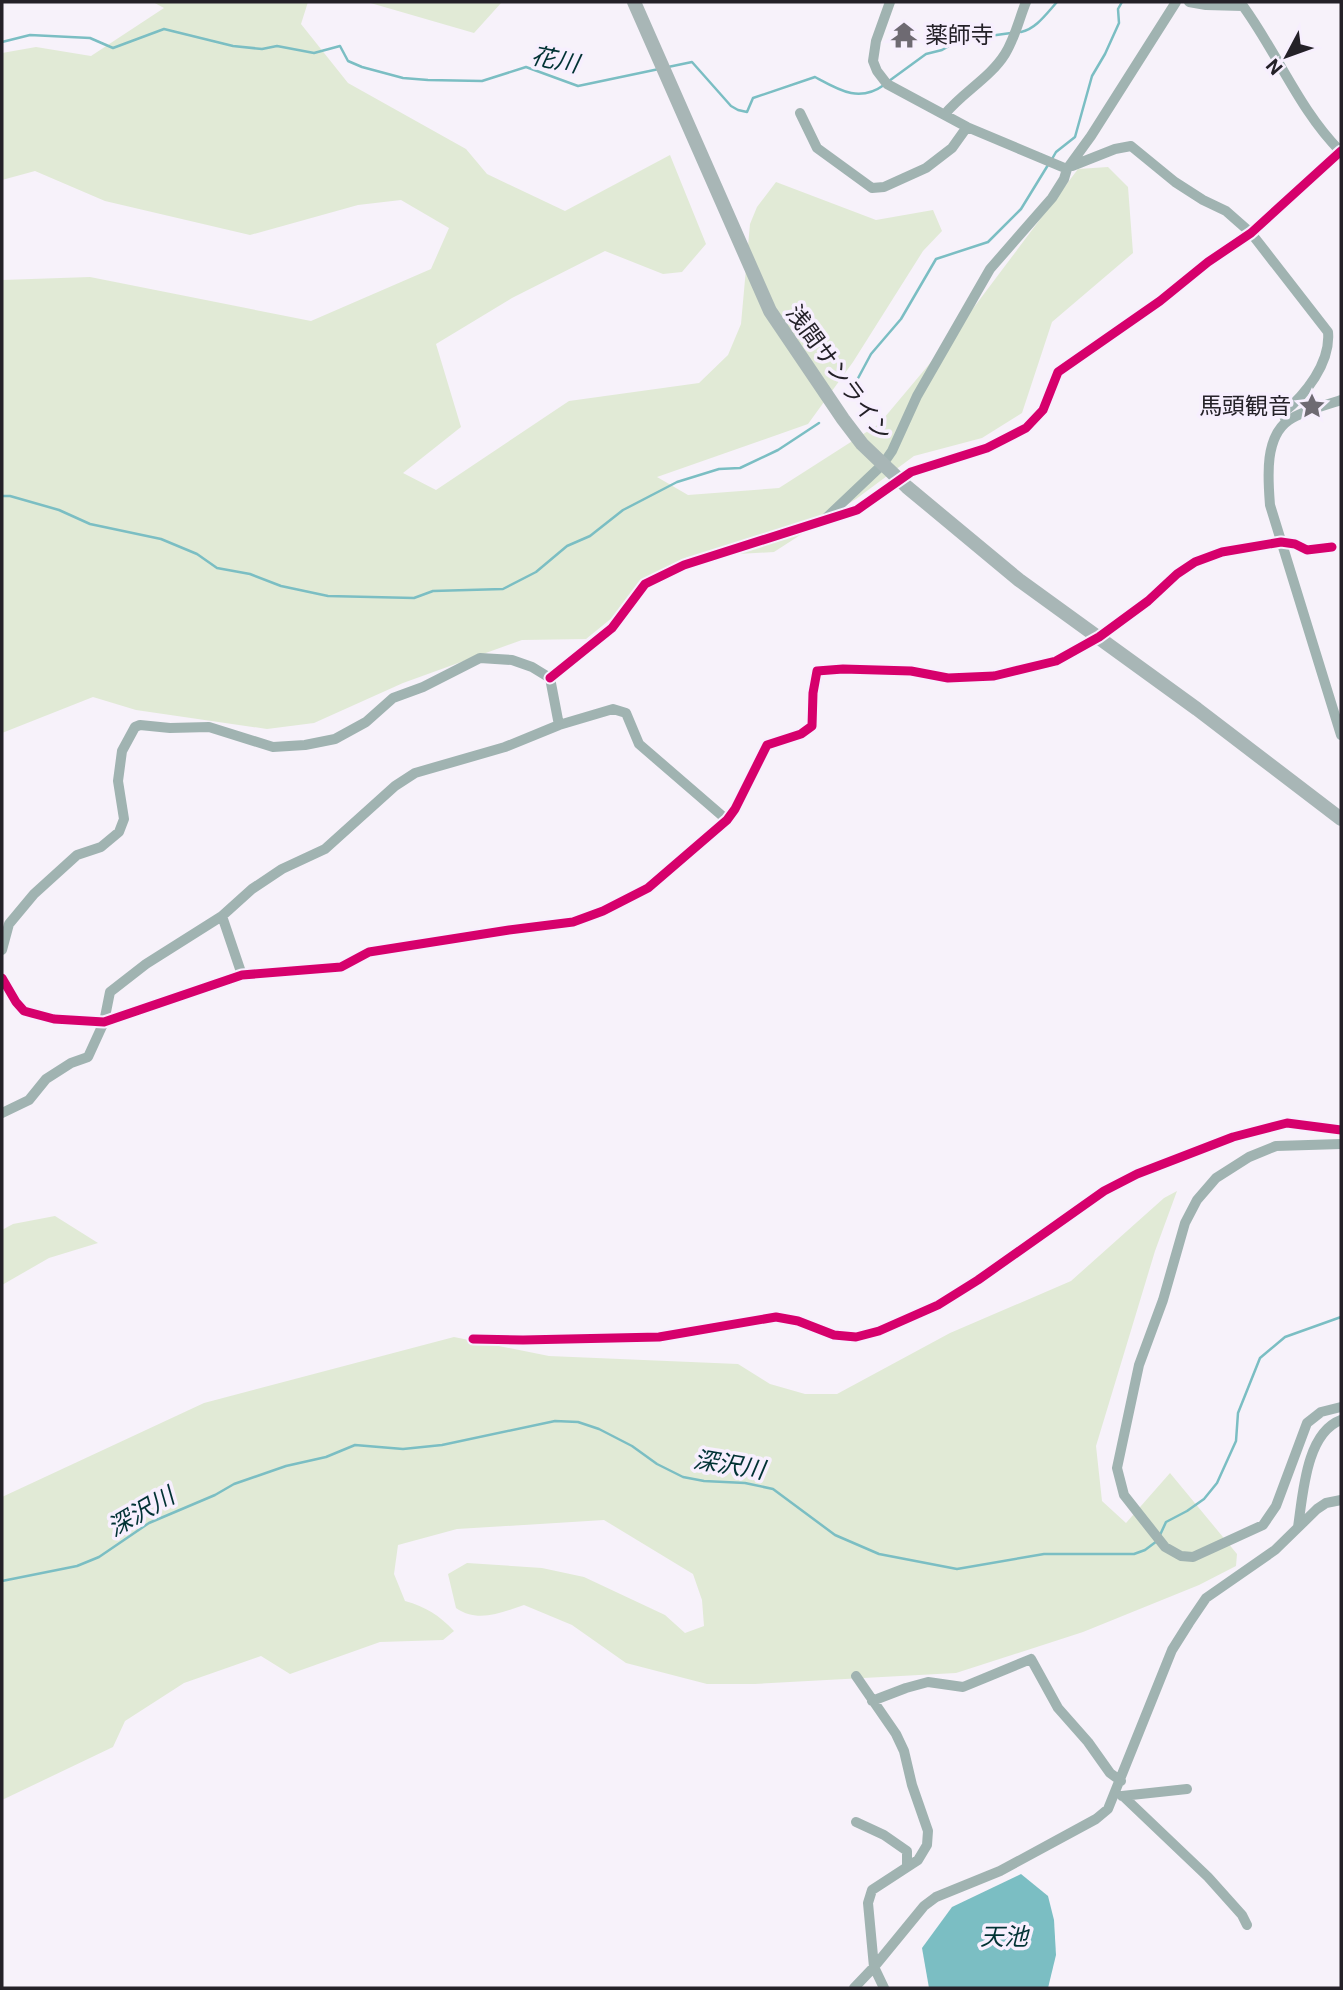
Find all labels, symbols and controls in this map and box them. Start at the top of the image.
temple icon: 薬師寺 [889,20,919,50]
north arrow [1252,21,1322,91]
place label: 薬師寺 [925,22,994,49]
water label: 花川 [529,42,584,79]
text: N [1261,54,1288,79]
street label: 浅間サンライン [780,300,897,446]
place icon: 馬頭観音 [1297,391,1327,421]
place label: 馬頭観音 [1199,393,1291,420]
water label: 深沢川 [691,1446,770,1485]
water label: 深沢川 [103,1480,182,1542]
water label: 天池 [980,1923,1030,1951]

